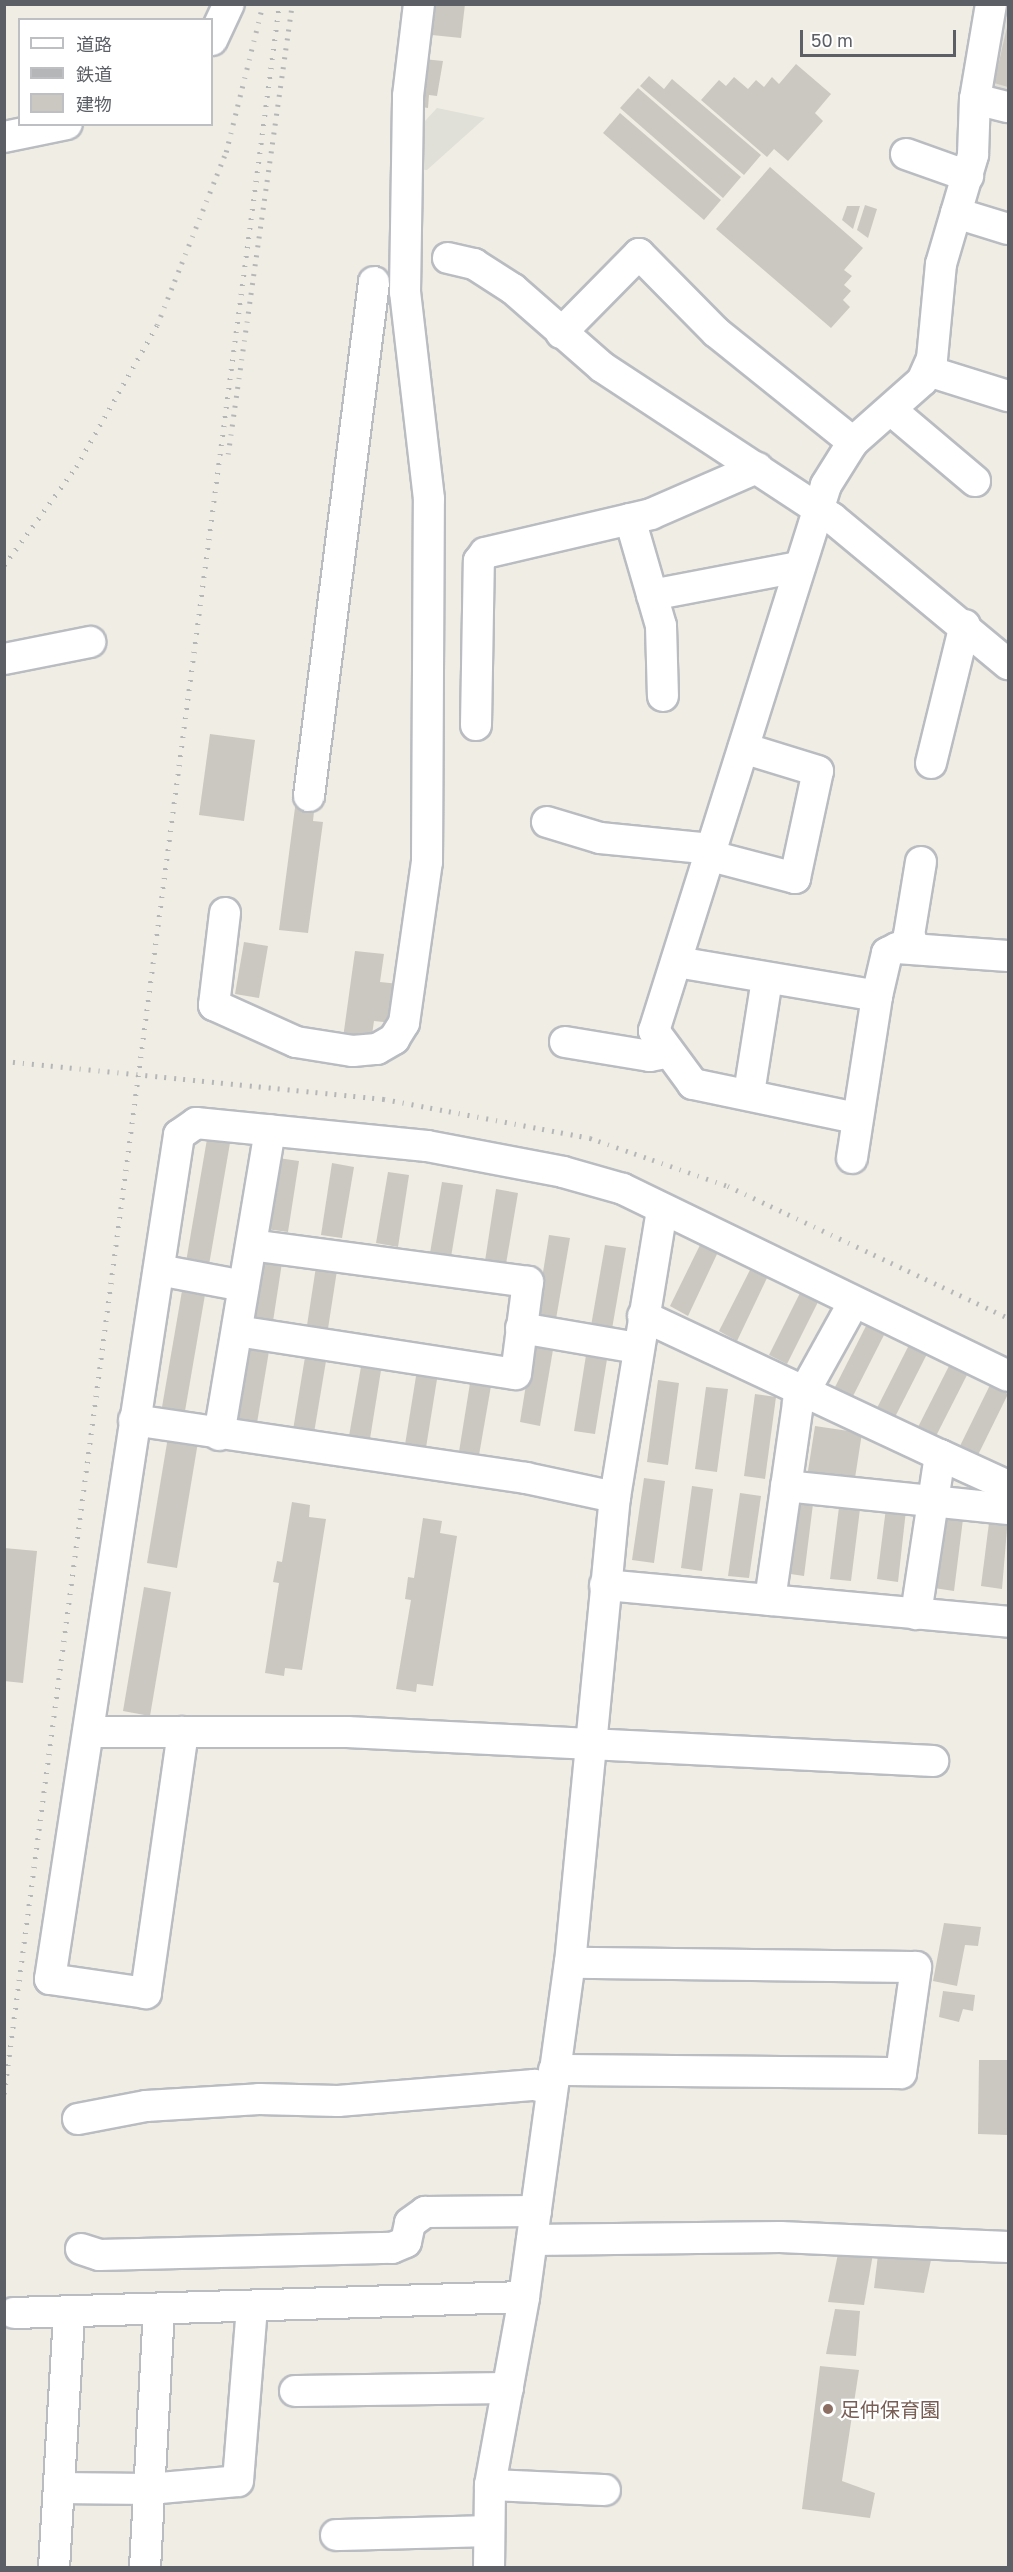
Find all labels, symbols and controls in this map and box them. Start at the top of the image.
legend [18,18,213,126]
scale bar [803,18,959,56]
text: 50 m [811,29,853,51]
text: 道路 [76,33,112,55]
text: 鉄道 [76,63,112,85]
text: 建物 [76,93,112,115]
place label: 足仲保育園 [840,2397,940,2421]
marker: 足仲保育園 [821,2402,835,2416]

